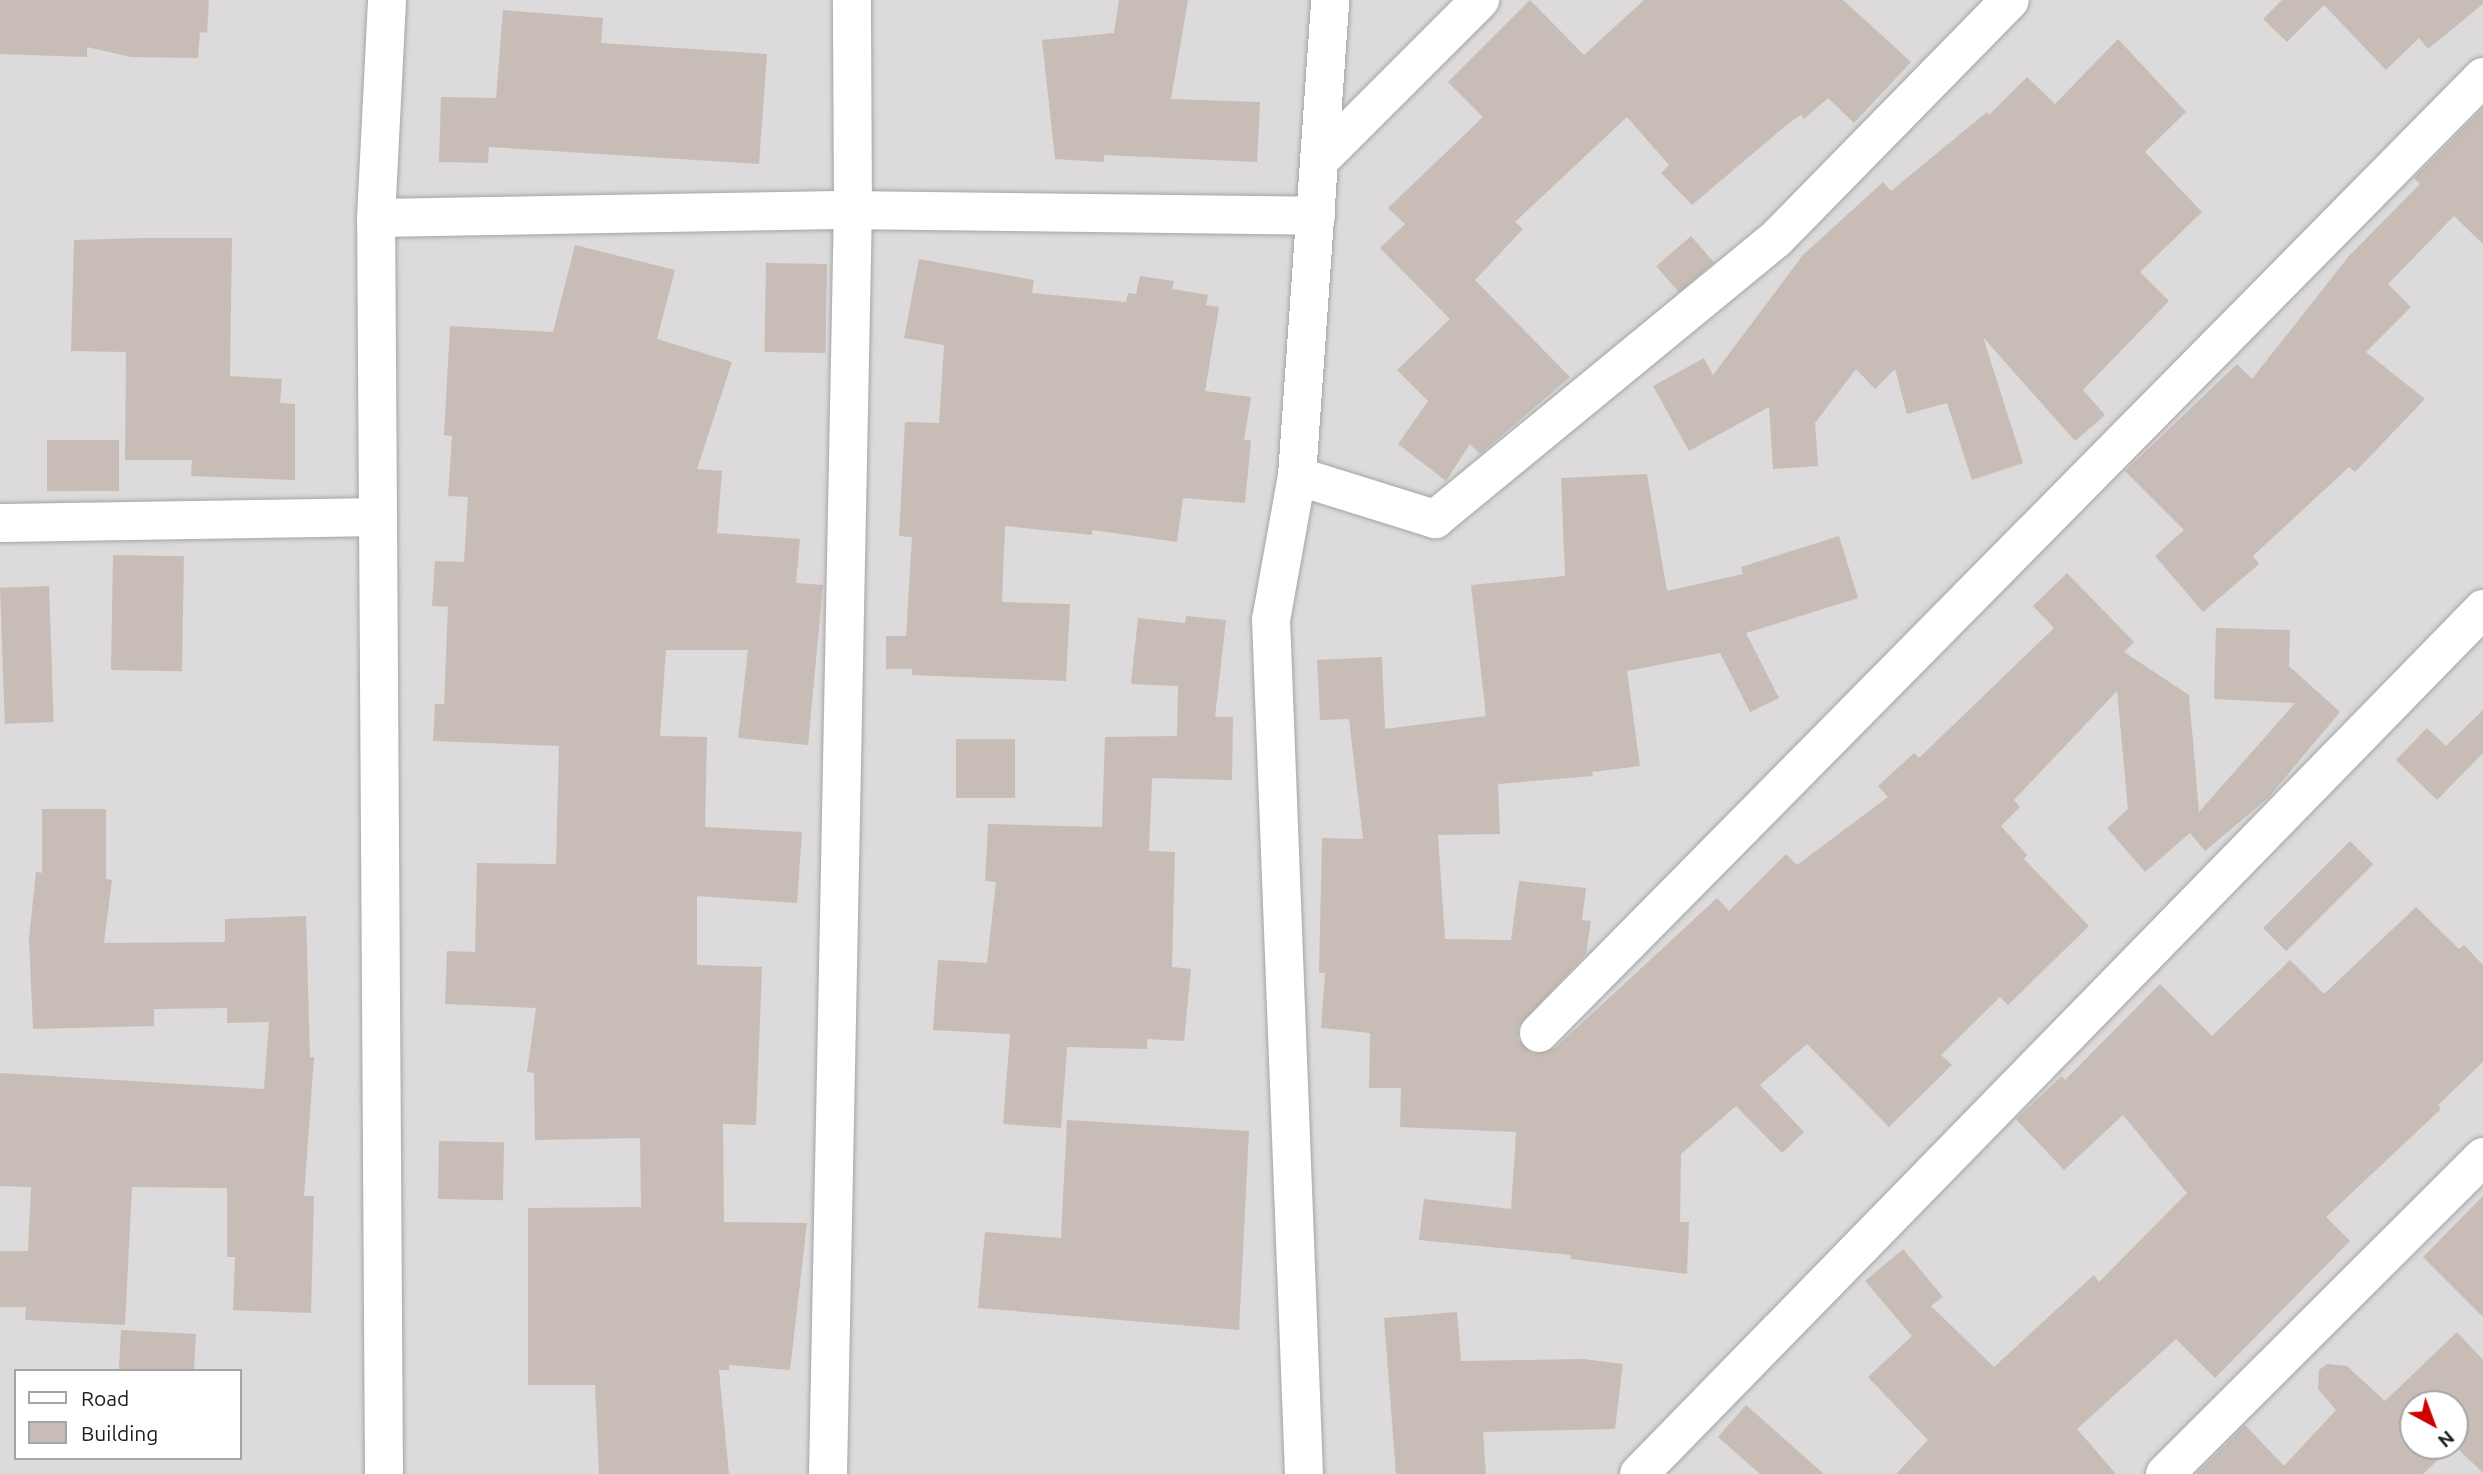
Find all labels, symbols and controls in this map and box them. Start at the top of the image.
legend [14,1369,242,1460]
text: Road [81,1386,129,1410]
north arrow [2399,1390,2469,1460]
text: Building [81,1421,158,1445]
text: N [2434,1426,2459,1452]

